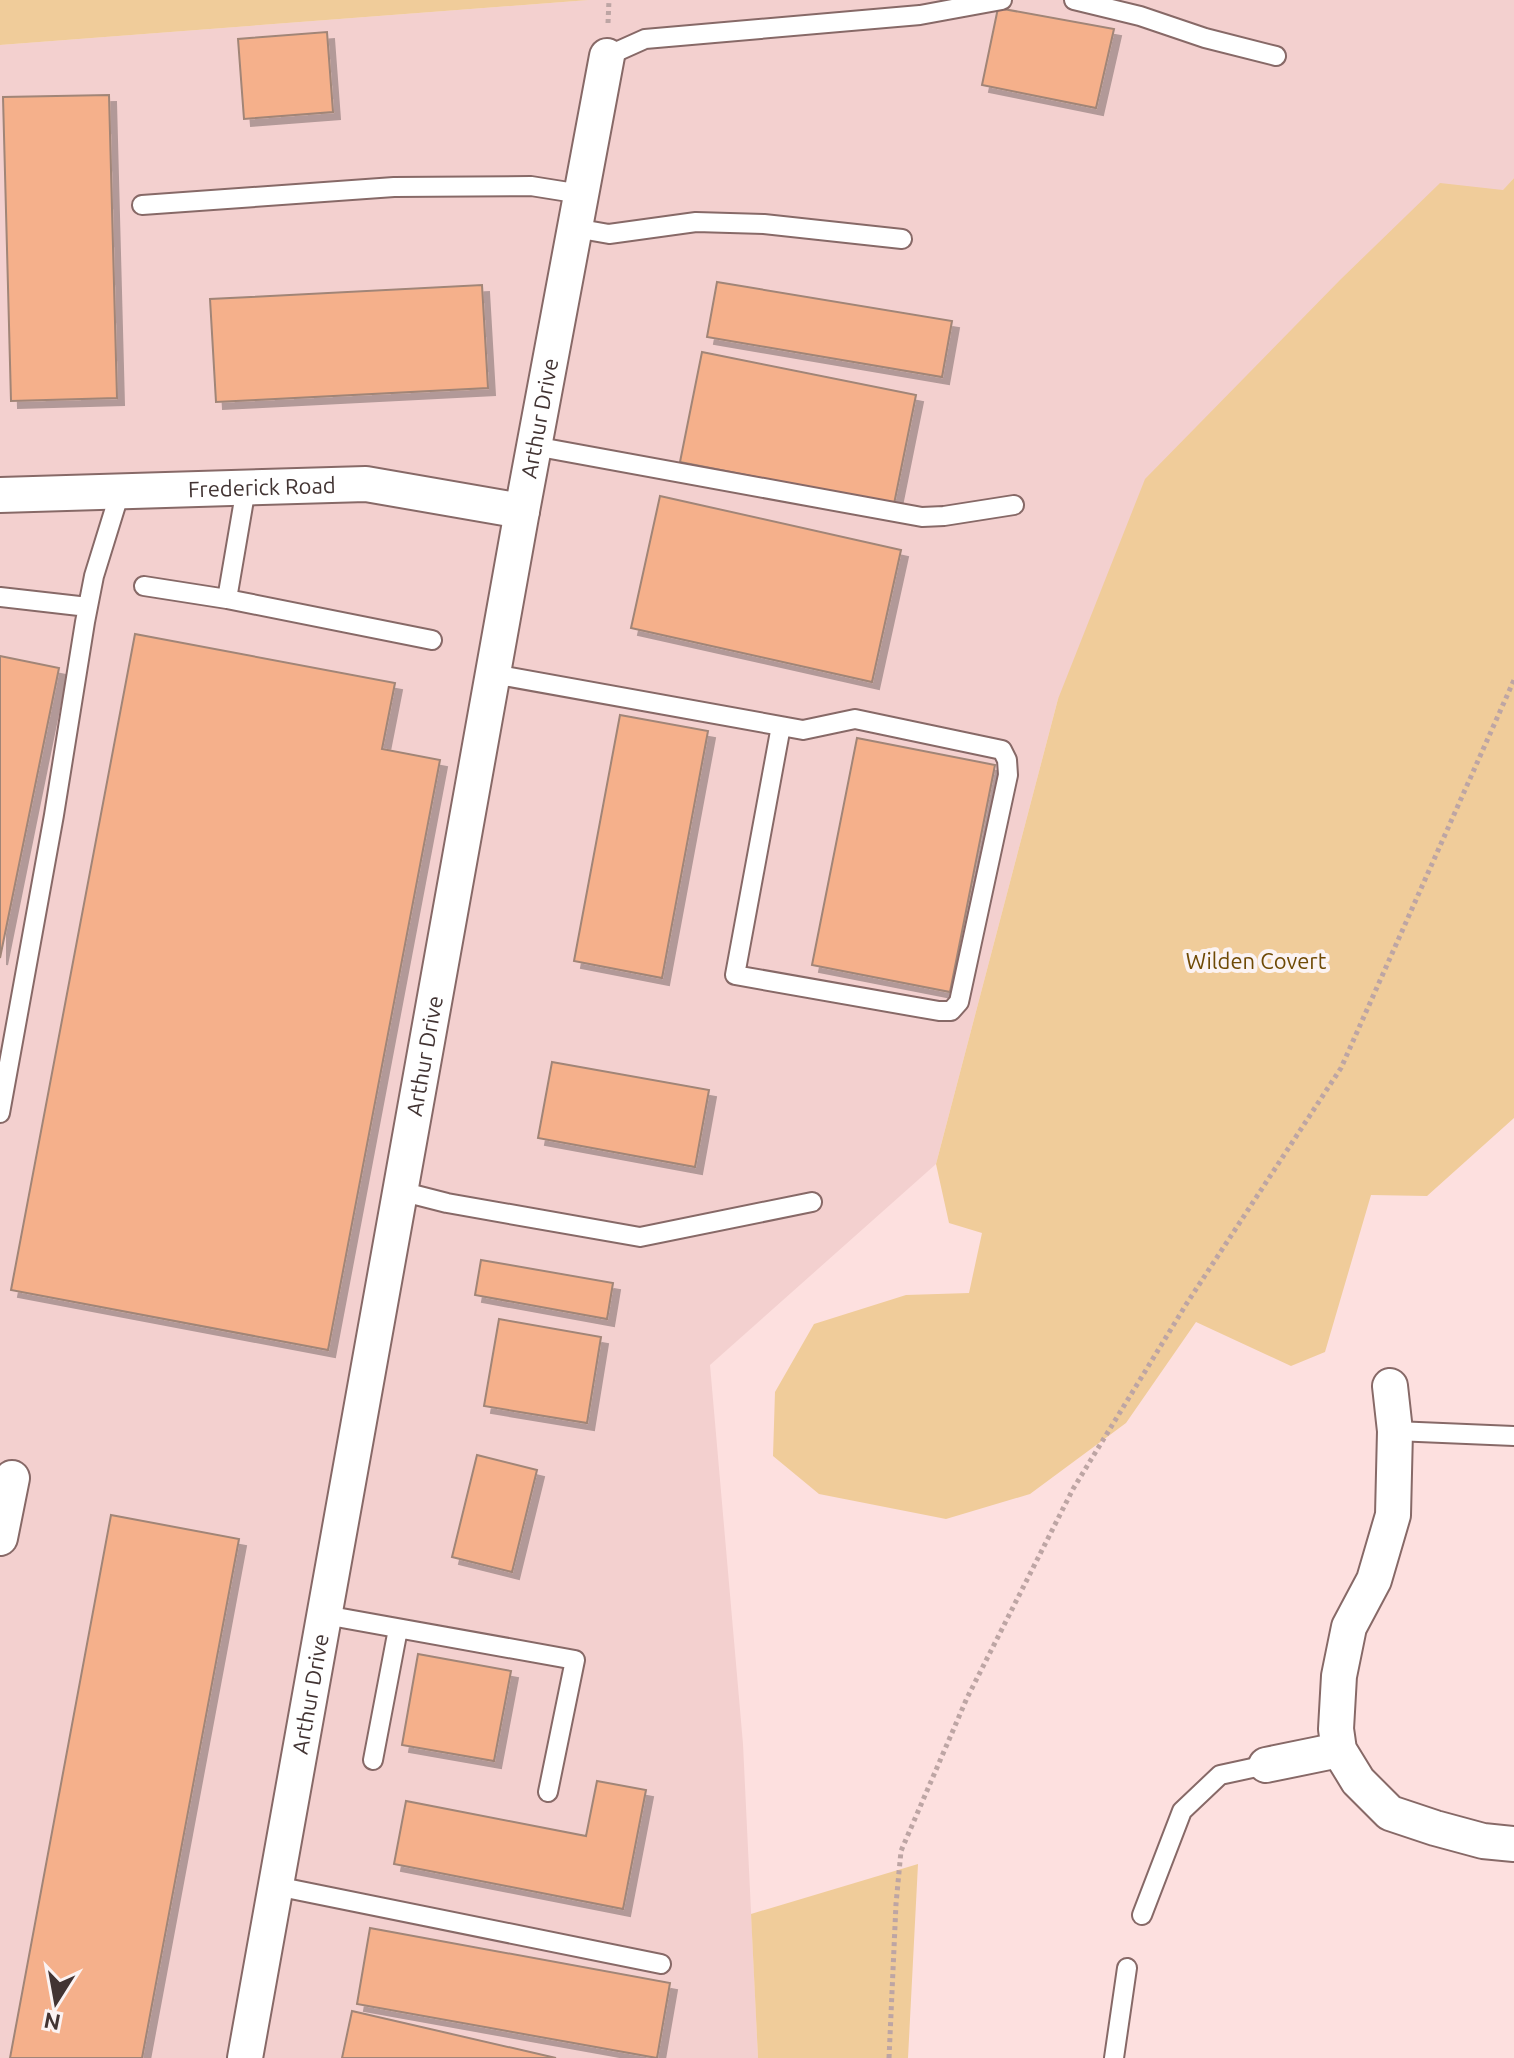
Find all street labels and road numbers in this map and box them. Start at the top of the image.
street label: Arthur Drive [515,356,562,480]
street label: Frederick Road [188,472,336,501]
street label: Arthur Drive [401,994,447,1118]
street label: Arthur Drive [287,1632,333,1756]

